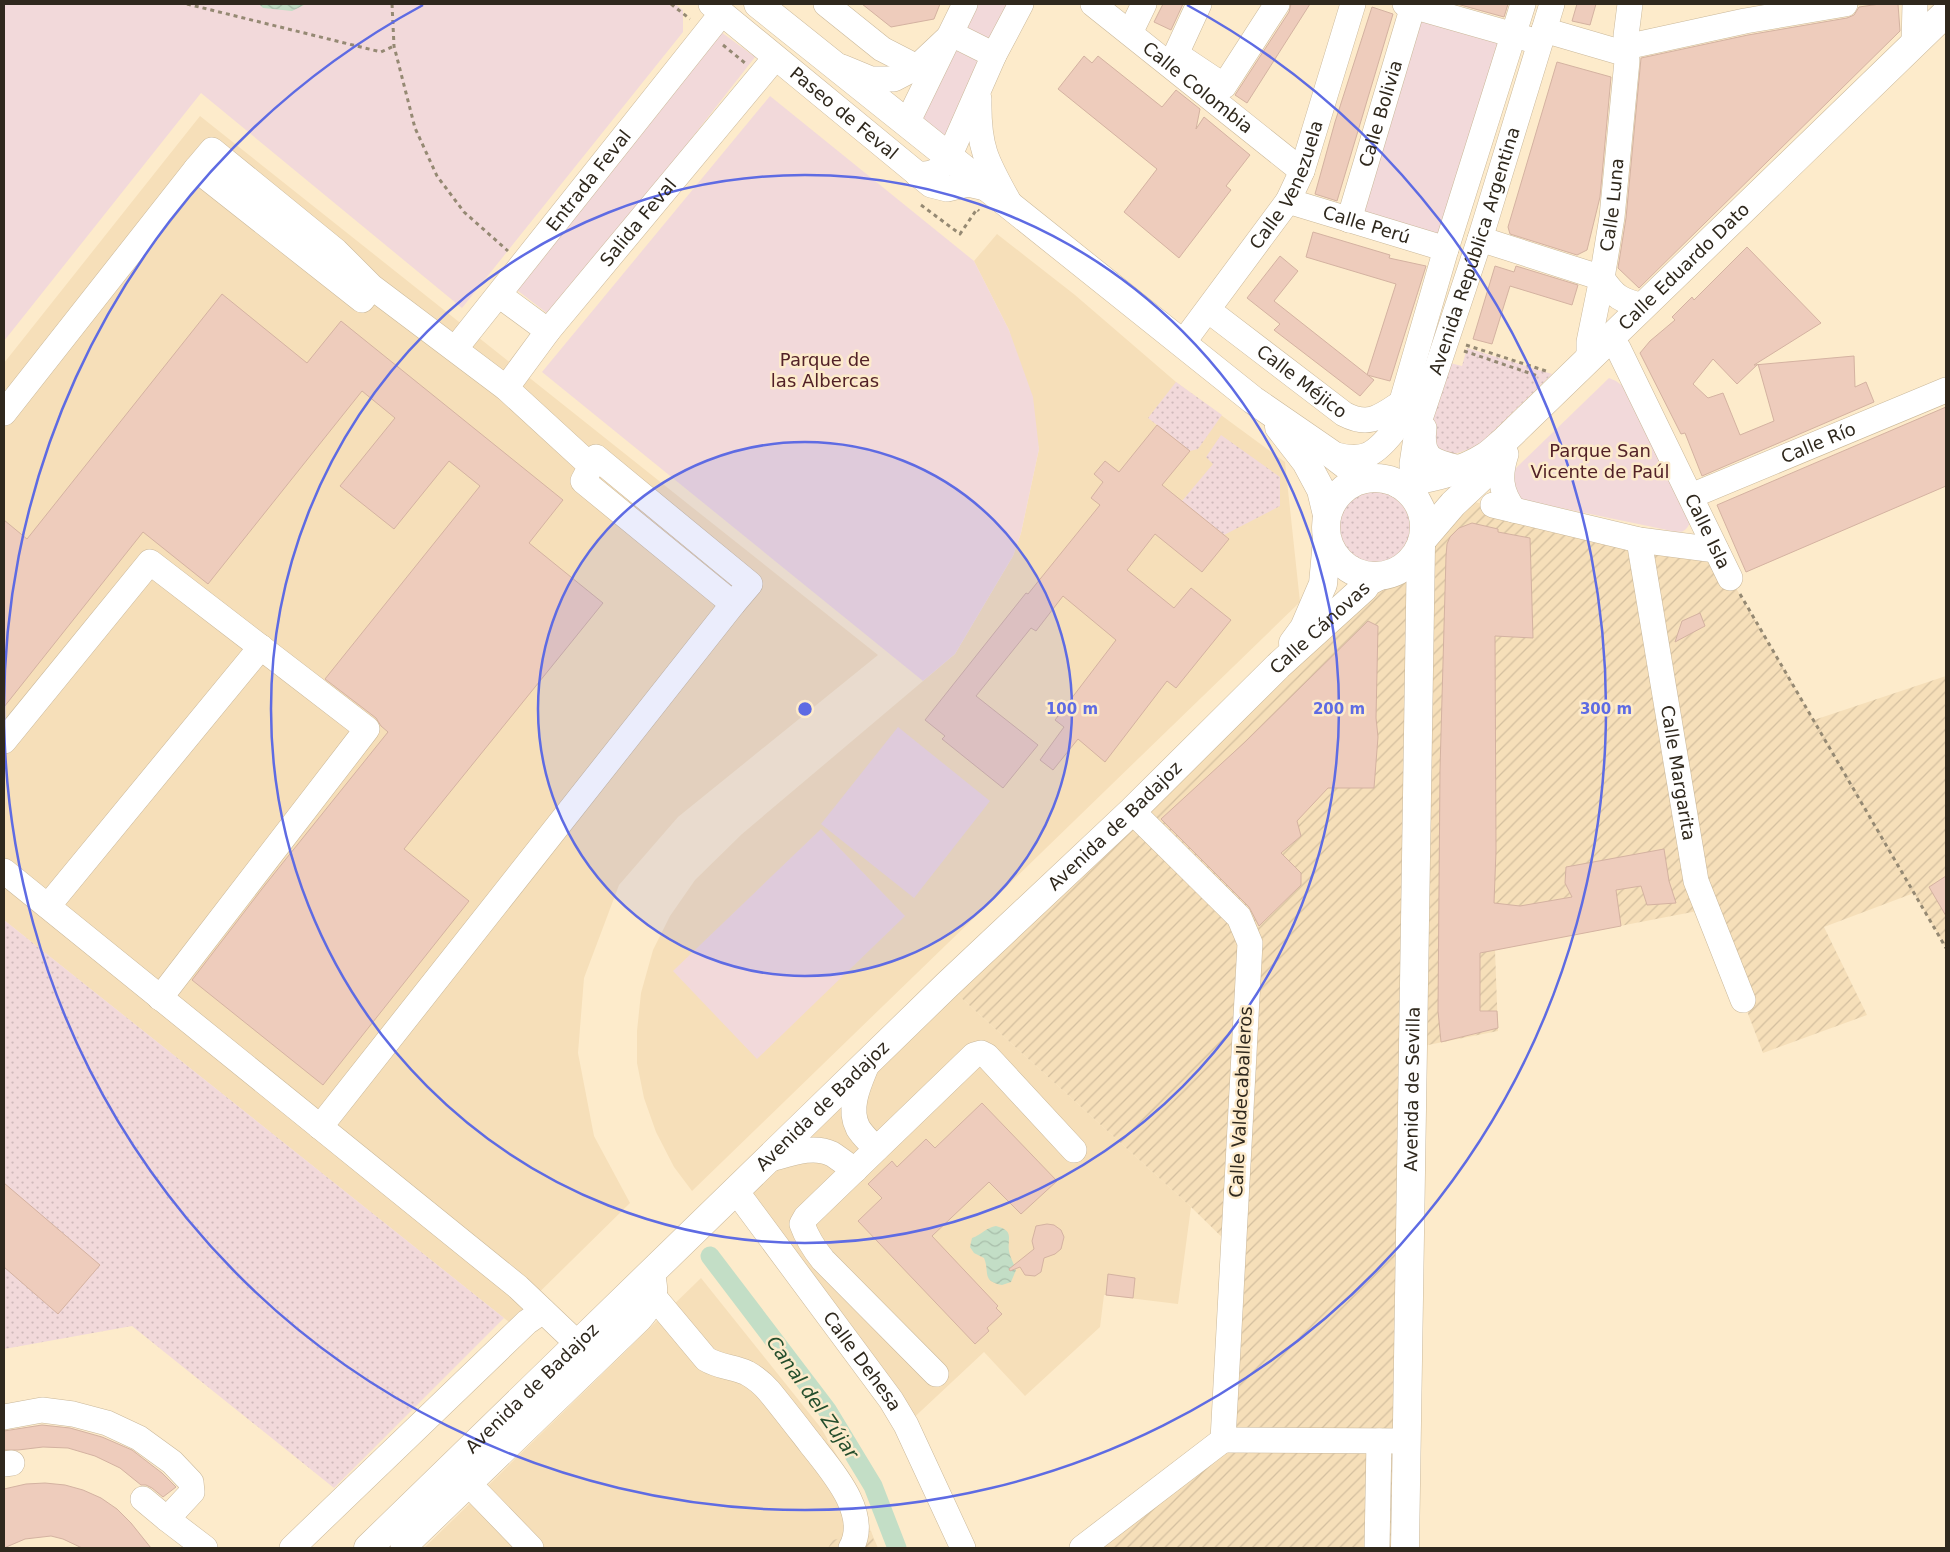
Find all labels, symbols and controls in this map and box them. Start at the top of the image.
street label: Calle Colombia [1139,37,1257,138]
street label: Calle Bolivia [1354,58,1406,169]
street label: Paseo de Feval [786,62,902,163]
street label: Calle Venezuela [1245,118,1327,253]
street label: Avenida República Argentina [1424,124,1524,377]
street label: Entrada Feval [542,125,635,235]
street label: Calle Luna [1595,157,1628,253]
street label: Salida Feval [595,174,680,270]
street label: Calle Eduardo Dato [1614,198,1753,334]
street label: Calle Perú [1320,201,1413,248]
street label: Calle Méjico [1253,340,1351,422]
park label: Parque de las Albercas [771,349,879,391]
street label: Calle Río [1778,418,1859,467]
park label: Parque San Vicente de Paúl [1531,440,1669,482]
street label: Calle Isla [1681,490,1735,572]
street label: Calle Cánovas [1265,577,1374,678]
centre of rings [796,700,814,718]
text: 100 m [1046,700,1098,718]
text: 200 m [1313,700,1365,718]
text: 300 m [1580,700,1632,718]
street label: Calle Margarita [1657,703,1700,842]
street label: Avenida de Badajoz [1043,757,1186,894]
street label: Calle Valdecaballeros [1225,1006,1256,1198]
street label: Avenida de Sevilla [1400,1006,1424,1172]
street label: Avenida de Badajoz [751,1036,893,1175]
street label: Calle Dehesa [819,1307,906,1415]
street label: Avenida de Badajoz [461,1319,603,1457]
water label: Canal del Zújar [762,1331,864,1464]

